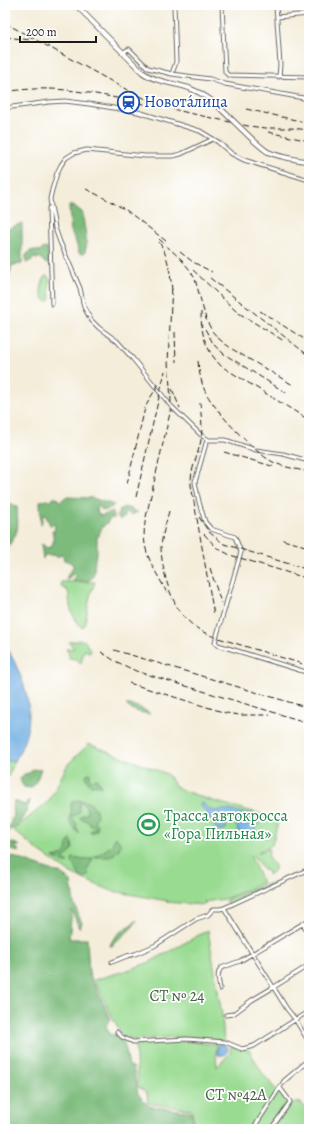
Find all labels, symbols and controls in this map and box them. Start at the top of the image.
scale bar [20,18,96,44]
text: 200 m [26,24,57,40]
station icon: Новота́лица [116,89,142,115]
place label: Новота́лица [144,91,228,113]
place label: Трасса автокросса «Гора Пильная» [164,805,288,845]
sports icon: Трасса автокросса «Гора Пильная» [136,812,162,838]
park label: СТ № 24 [149,985,205,1007]
park label: СТ №42А [205,1084,267,1106]

